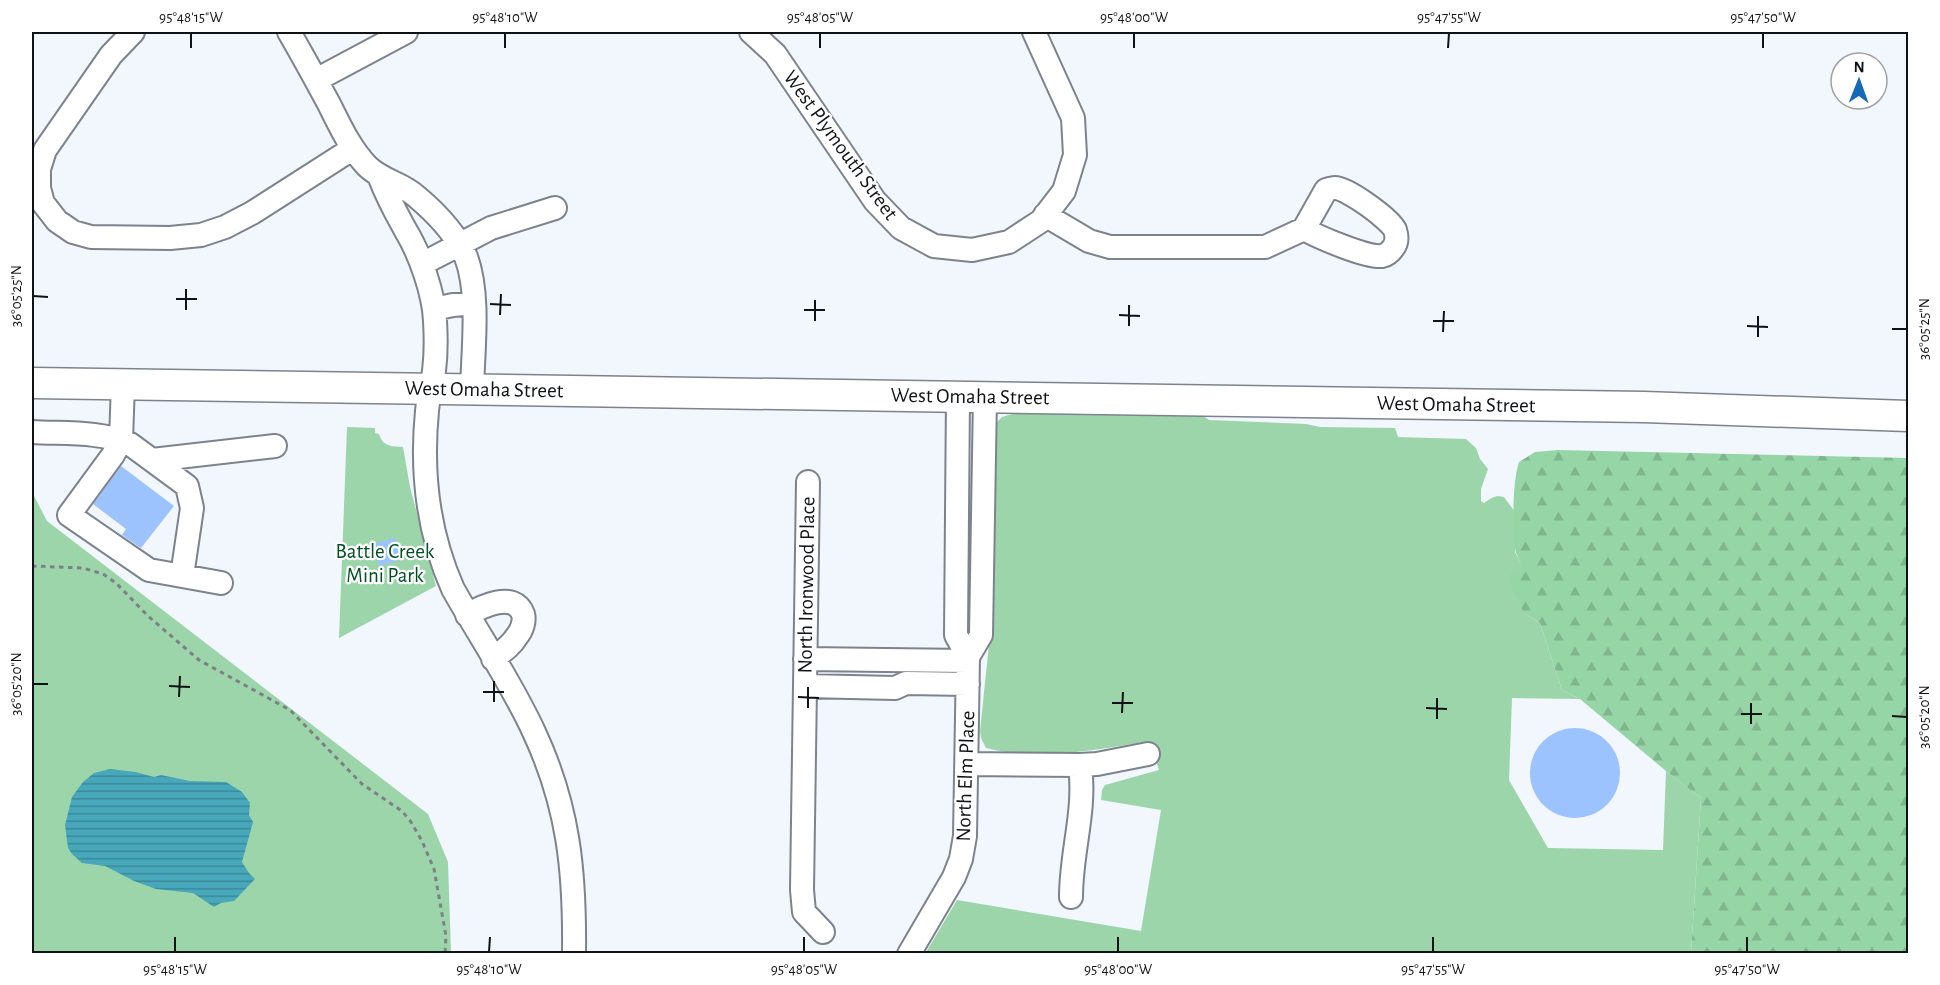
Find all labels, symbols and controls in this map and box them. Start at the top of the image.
text: 95°48'15"W [159,10,223,25]
text: 95°48'10"W [472,10,538,25]
text: 95°48'05"W [787,10,854,25]
text: 95°48'00"W [1100,10,1169,25]
text: 95°47'55"W [1417,10,1482,25]
text: 95°47'50"W [1730,10,1796,25]
north arrow [1829,51,1889,111]
text: N [1854,59,1865,75]
street label: West Plymouth Street [780,67,902,224]
text: 36°05'25"N [9,265,24,327]
text: 36°05'25"N [1917,298,1932,360]
street label: West Omaha Street [404,378,564,401]
street label: West Omaha Street [890,385,1050,408]
street label: West Omaha Street [1376,393,1536,416]
street label: North Ironwood Place [794,496,819,674]
park label: Battle Creek Mini Park [336,541,435,586]
text: 36°05'20"N [9,652,24,716]
text: 36°05'20"N [1917,685,1932,749]
street label: North Elm Place [953,710,978,842]
text: 95°48'15"W [143,962,207,977]
text: 95°48'10"W [456,962,522,977]
text: 95°48'05"W [771,962,838,977]
text: 95°48'00"W [1084,962,1153,977]
text: 95°47'55"W [1401,962,1466,977]
text: 95°47'50"W [1714,962,1780,977]

